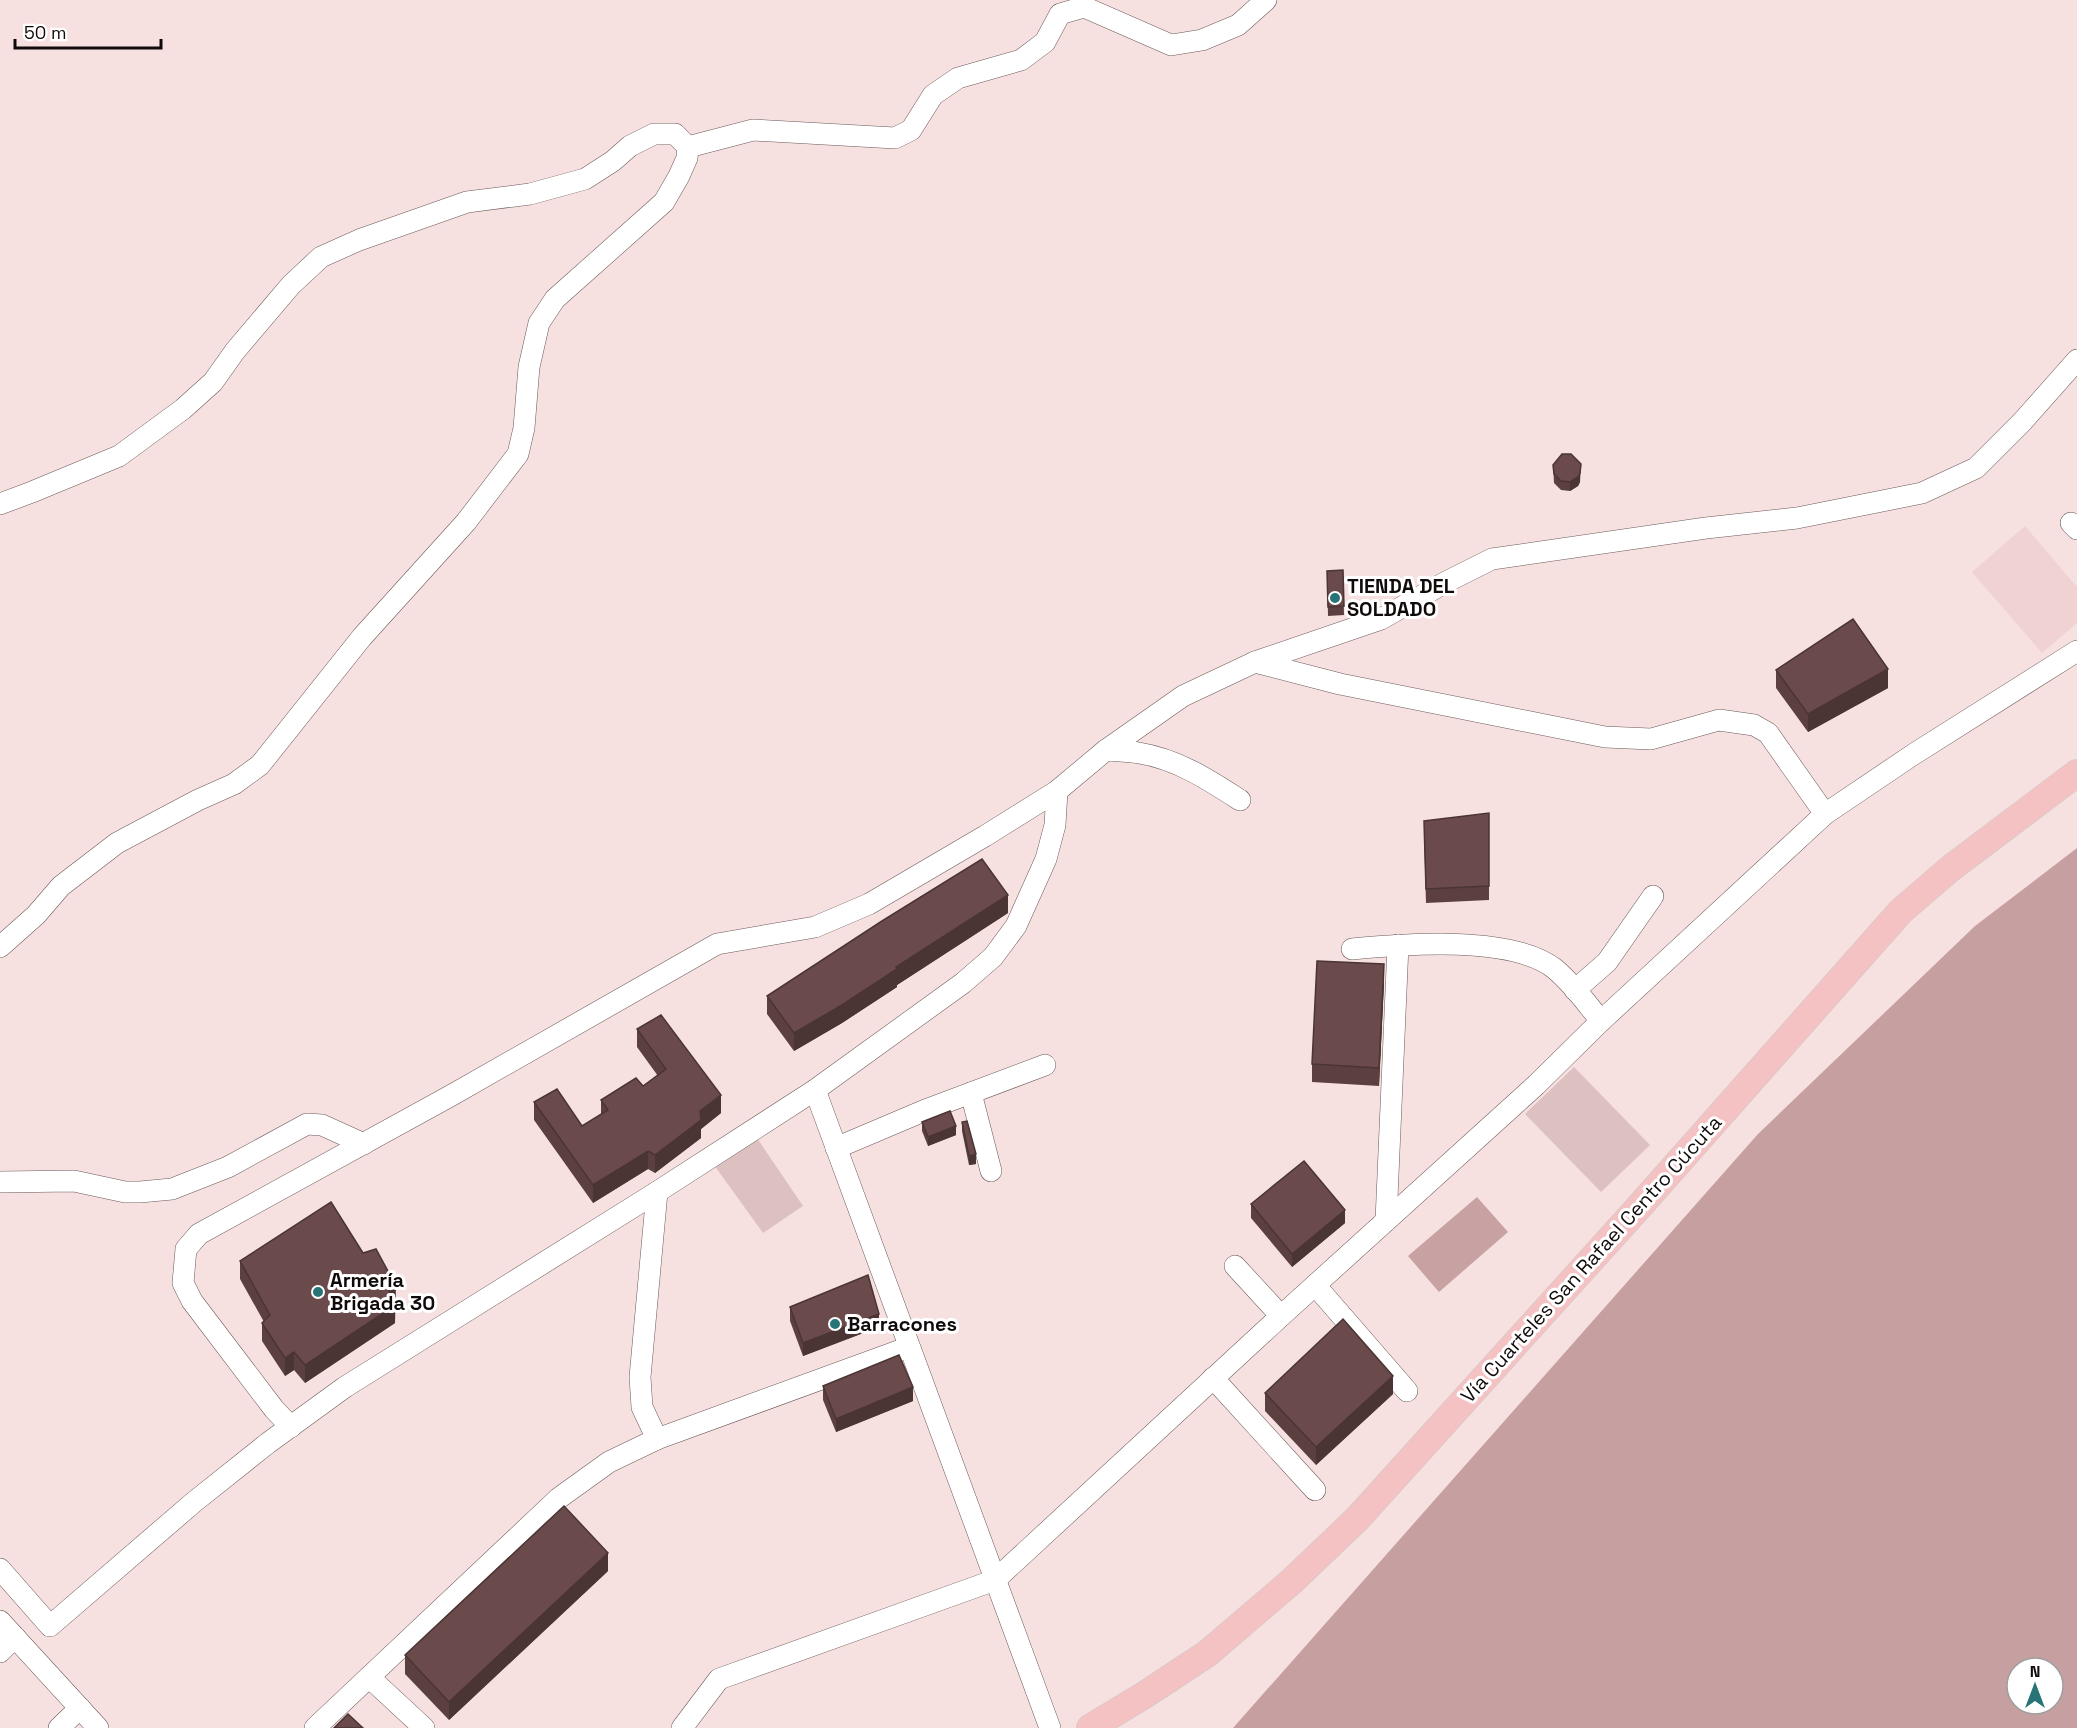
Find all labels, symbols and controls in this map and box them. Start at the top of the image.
scale bar [15,12,160,50]
text: 50 m [24,21,66,44]
place label: TIENDA DEL SOLDADO [1347,573,1455,622]
marker: TIENDA DEL SOLDADO [1328,591,1342,605]
street label: Vía Cuarteles San Rafael Centro Cúcuta [1455,1110,1727,1408]
place label: Armería Brigada 30 [330,1267,435,1316]
marker: Armería Brigada 30 [311,1285,325,1299]
place label: Barracones [847,1311,957,1337]
marker: Barracones [828,1317,842,1331]
north arrow [2005,1656,2065,1716]
text: N [2030,1661,2040,1682]

